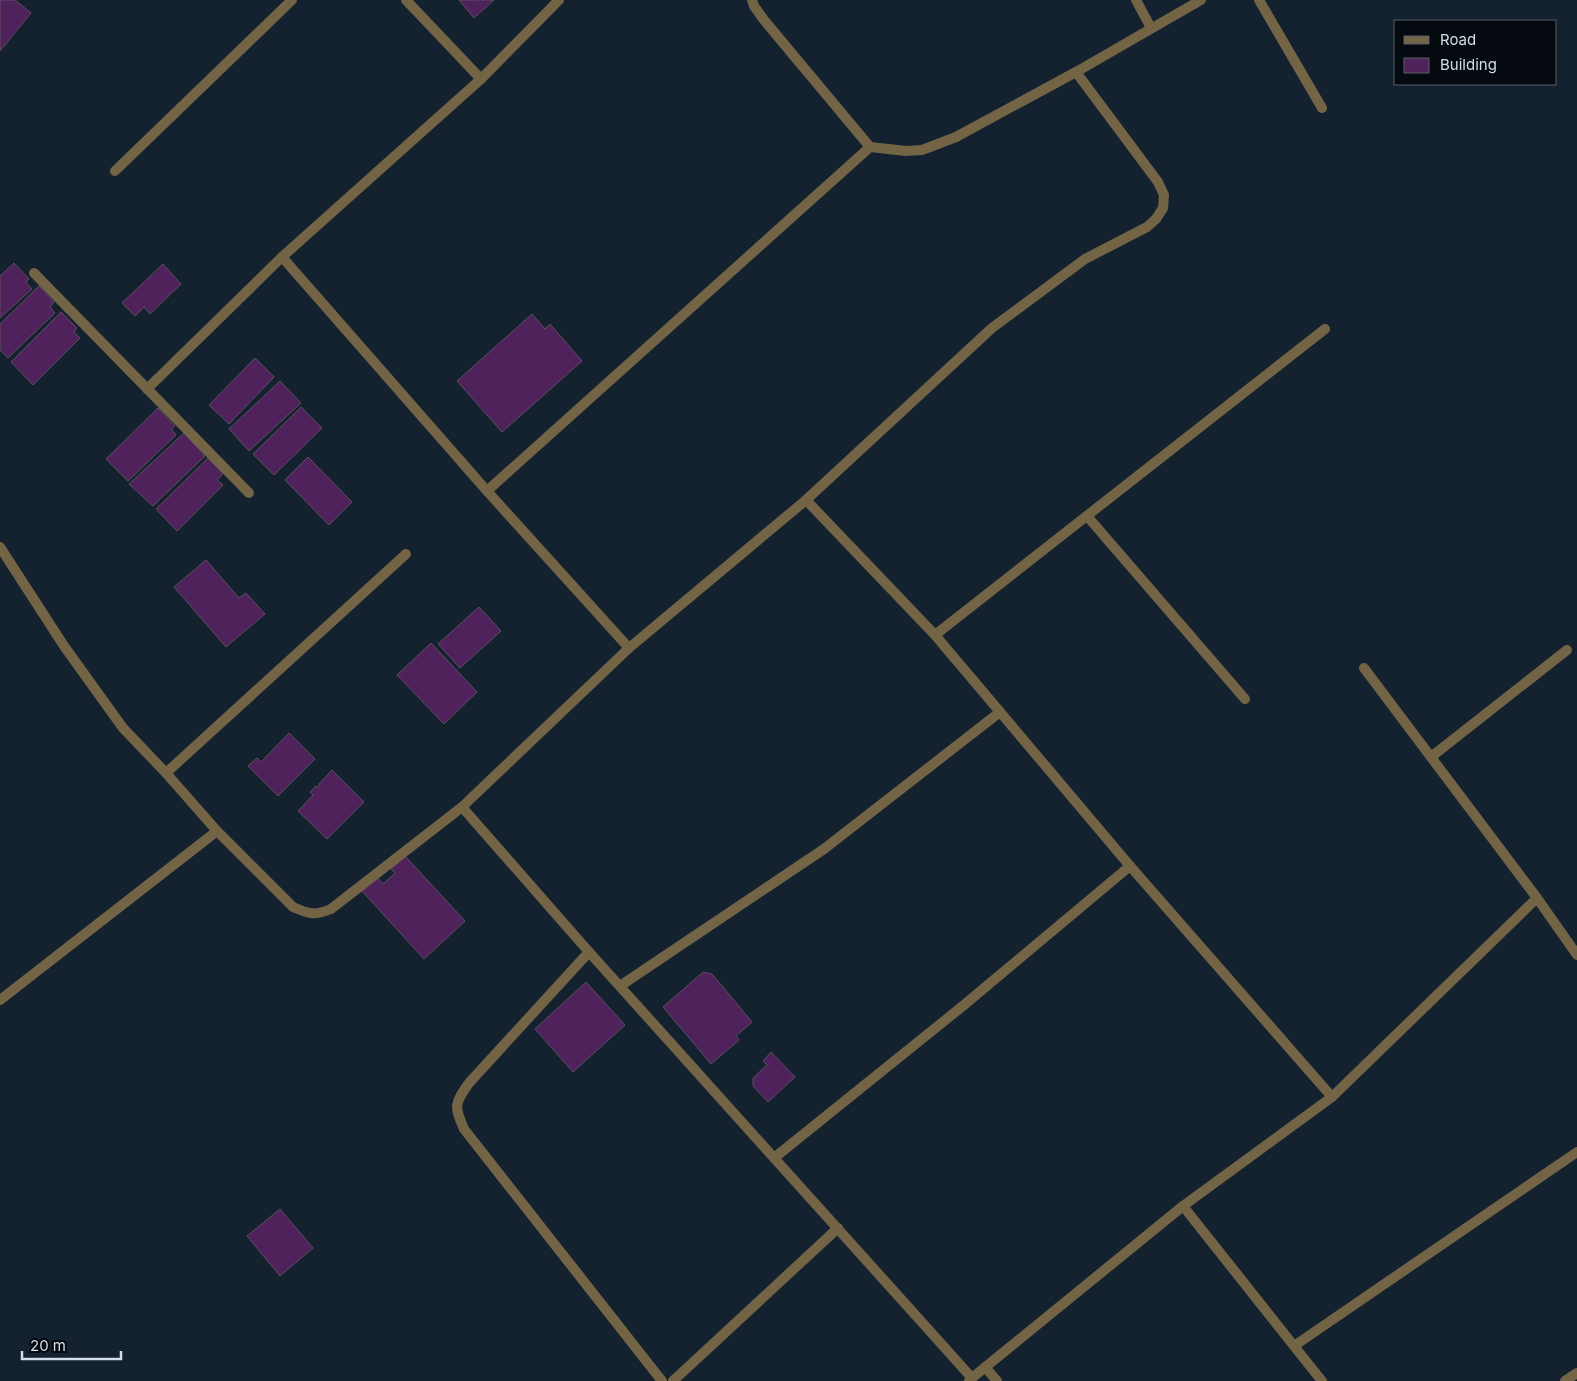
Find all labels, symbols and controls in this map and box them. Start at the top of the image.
legend [1394,20,1557,85]
text: Road [1440,30,1476,49]
text: Building [1440,55,1497,74]
scale bar [22,1328,121,1360]
text: 20 m [30,1336,66,1355]

